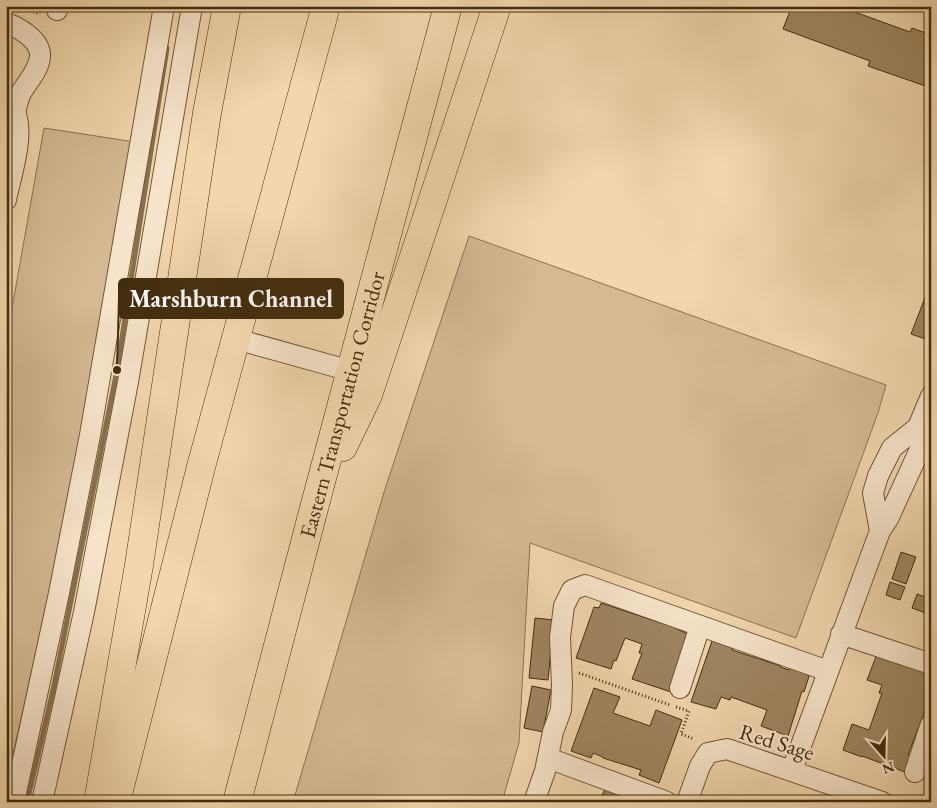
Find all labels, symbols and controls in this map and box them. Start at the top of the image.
street label: Eastern Transportation Corridor [292,267,391,541]
callout: Marshburn Channel [119,279,343,318]
text: Marshburn Channel [129,283,333,314]
street label: Red Sage [736,717,818,767]
north arrow [860,730,910,780]
text: N [879,758,897,779]

